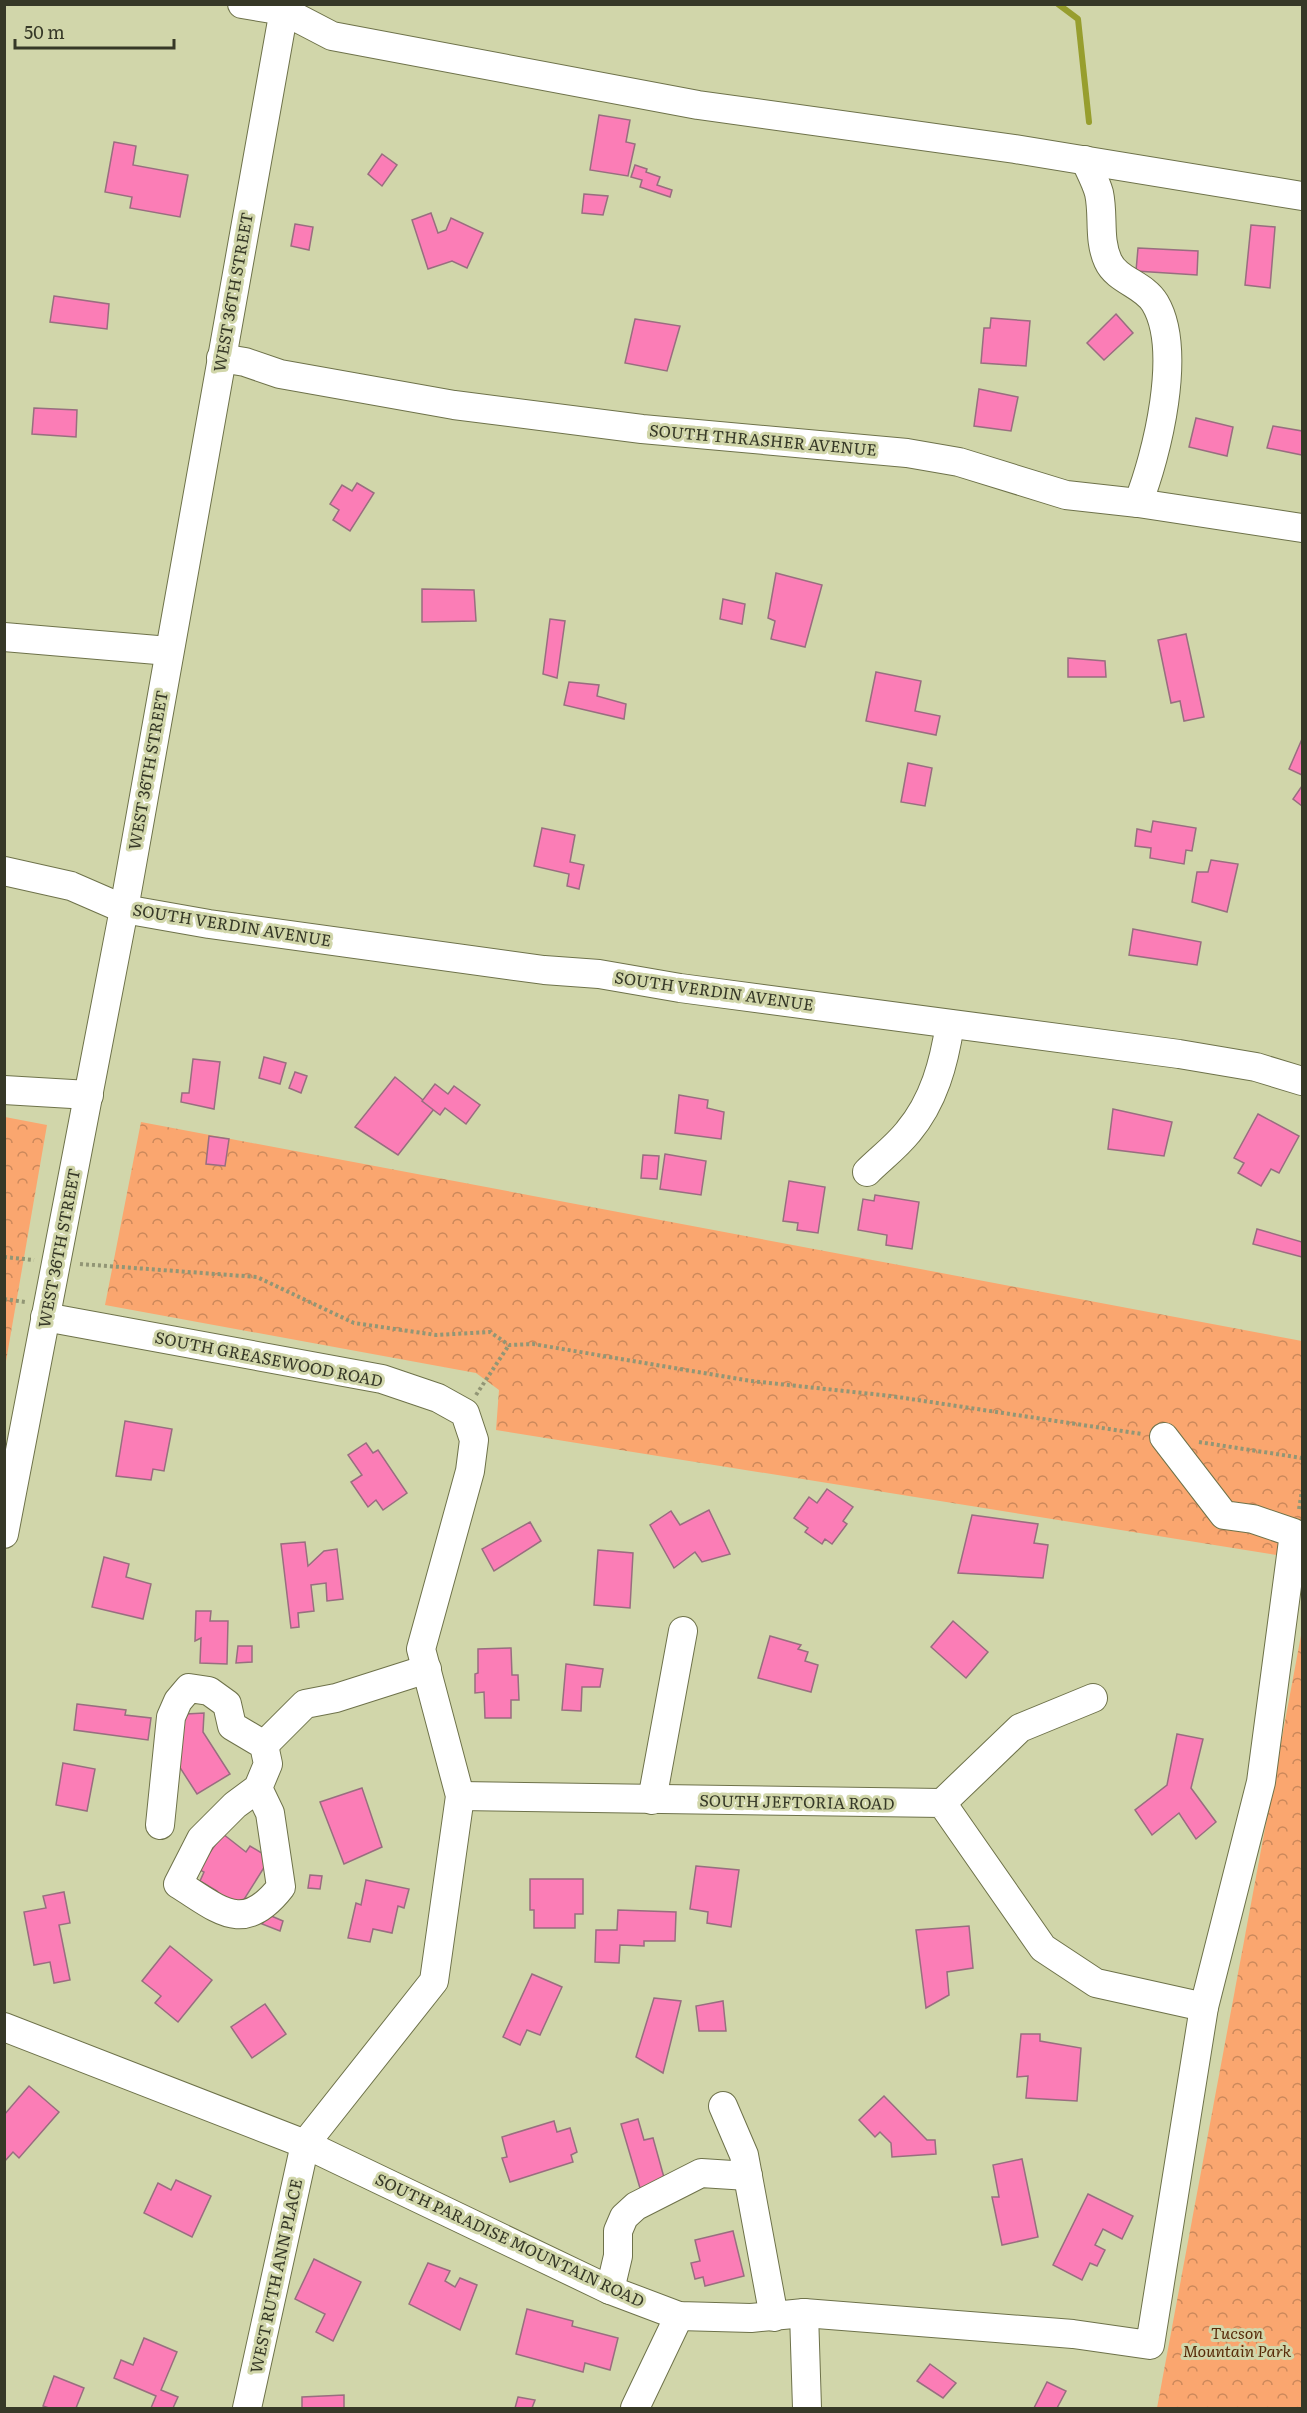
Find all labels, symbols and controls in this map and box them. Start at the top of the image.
scale bar [15,12,174,50]
text: 50 m [24,18,65,45]
street label: WEST 36TH STREET [206,210,258,374]
street label: SOUTH THRASHER AVENUE [648,417,878,461]
street label: WEST 36TH STREET [121,688,173,852]
street label: SOUTH VERDIN AVENUE [131,896,333,952]
street label: SOUTH VERDIN AVENUE [613,964,815,1016]
street label: WEST 36TH STREET [31,1166,85,1330]
street label: SOUTH GREASEWOOD ROAD [153,1324,385,1392]
street label: SOUTH JEFTORIA ROAD [699,1787,895,1815]
street label: SOUTH PARADISE MOUNTAIN ROAD [372,2166,649,2312]
street label: WEST RUTH ANN PLACE [243,2176,307,2375]
park label: Tucson Mountain Park [1183,2320,1291,2362]

